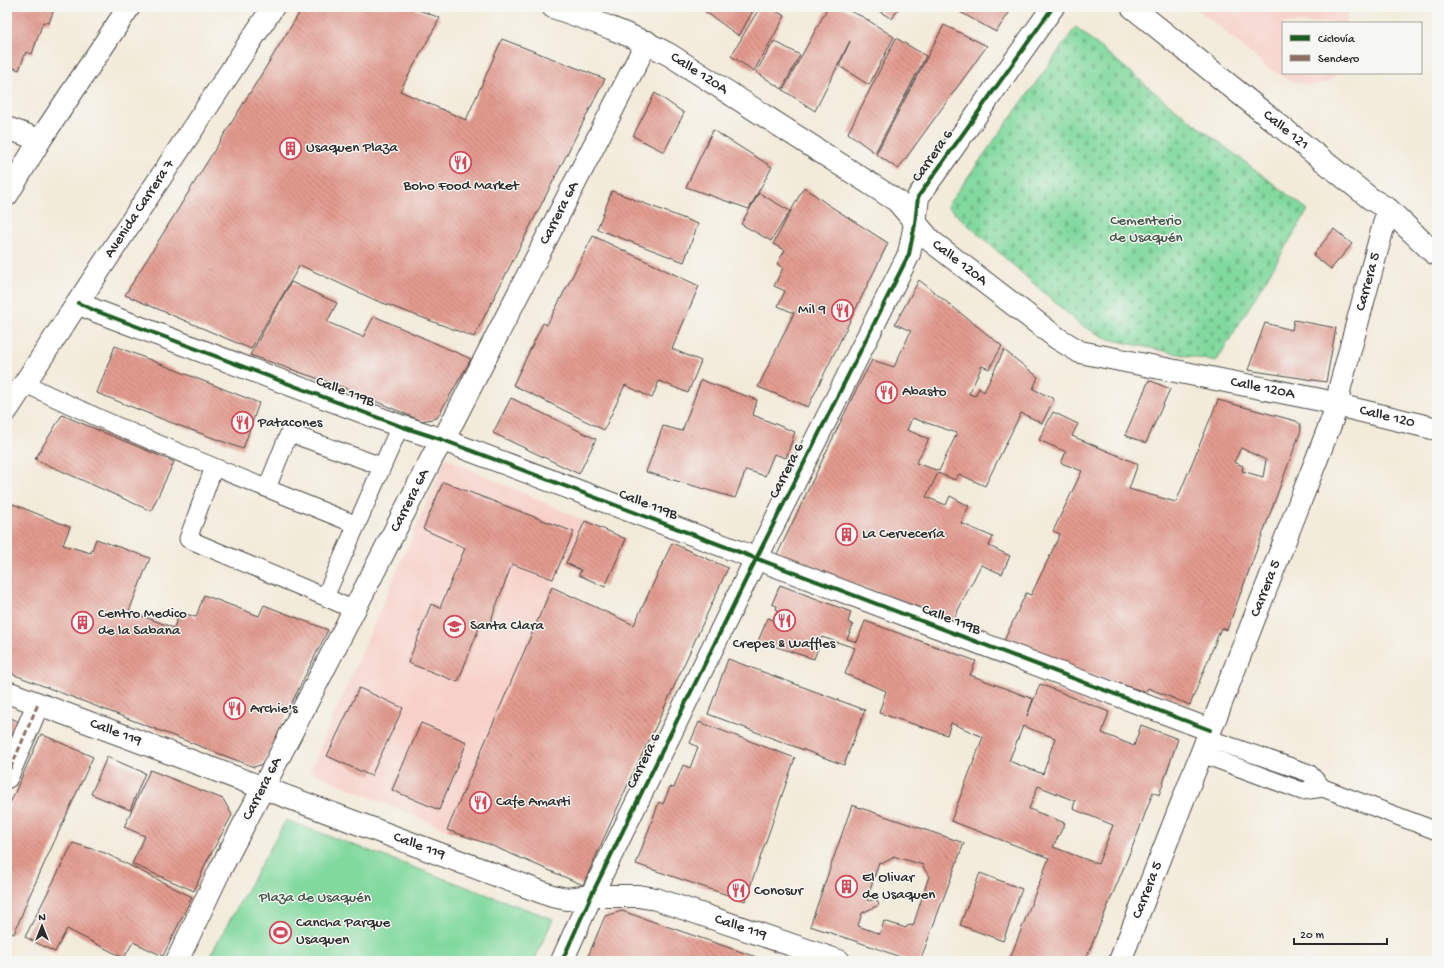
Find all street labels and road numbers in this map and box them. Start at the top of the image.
street label: Calle 120A [667,48,732,99]
street label: Calle 121 [1259,106,1312,154]
street label: Carrera 6 [909,126,958,186]
street label: Avenida Carrera 7 [101,155,179,261]
street label: Carrera 6A [536,178,584,248]
street label: Calle 120A [928,236,992,291]
street label: Carrera 5 [1352,250,1385,313]
street label: Calle 119B [313,373,377,412]
street label: Calle 120A [1229,373,1297,404]
street label: Calle 120 [1358,402,1417,432]
street label: Carrera 6 [765,440,809,502]
street label: Carrera 6A [386,465,434,535]
street label: Calle 119B [616,486,680,525]
street label: Carrera 5 [1247,557,1285,620]
street label: Calle 119B [919,601,983,640]
street label: Calle 119 [87,715,145,751]
street label: Carrera 6 [623,730,665,792]
street label: Carrera 6A [239,753,287,824]
street label: Calle 119 [391,828,448,864]
street label: Carrera 5 [1128,859,1167,921]
street label: Calle 119 [712,910,770,945]

